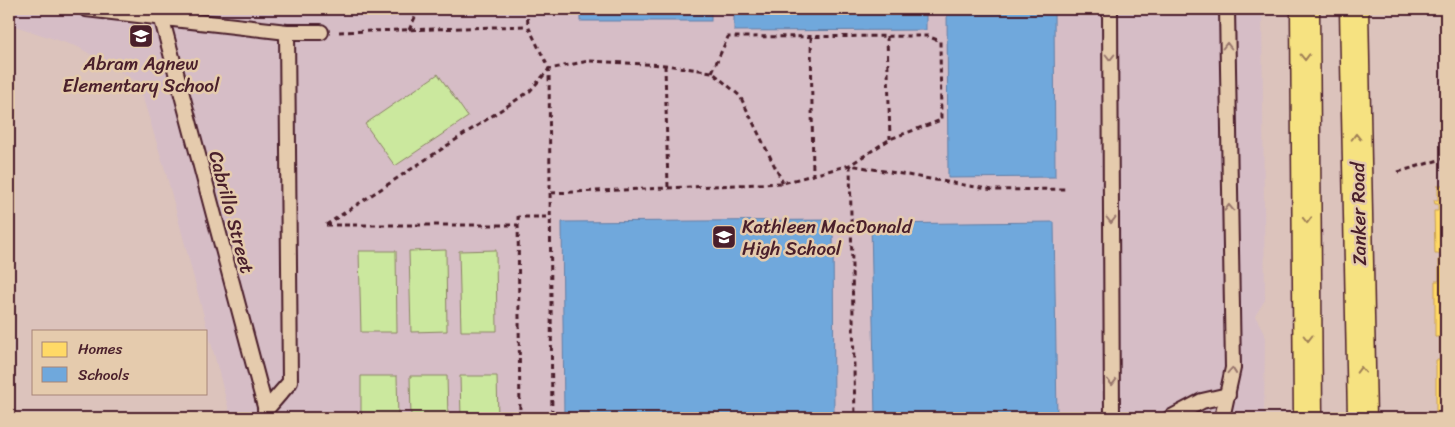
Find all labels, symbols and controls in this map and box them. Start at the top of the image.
school or university icon: Abram Agnew Elementary School [128,23,154,49]
one-way arrow [1222,42,1232,50]
place label: Abram Agnew Elementary School [63,47,220,102]
one-way arrow [1105,54,1115,62]
one-way arrow [1300,54,1310,62]
one-way arrow [1351,133,1362,141]
street label: Cabrillo Street [199,147,264,277]
street label: Zanker Road [1341,160,1376,266]
one-way arrow [1224,204,1234,212]
place label: Kathleen MacDonald High School [742,210,913,265]
one-way arrow [1106,216,1116,224]
one-way arrow [1302,216,1312,224]
school or university icon: Kathleen MacDonald High School [711,224,737,250]
legend [32,330,208,394]
one-way arrow [1303,335,1313,343]
text: Homes [78,336,122,362]
text: Schools [78,362,129,388]
one-way arrow [1356,365,1366,373]
one-way arrow [1226,366,1237,374]
one-way arrow [1107,379,1117,387]

